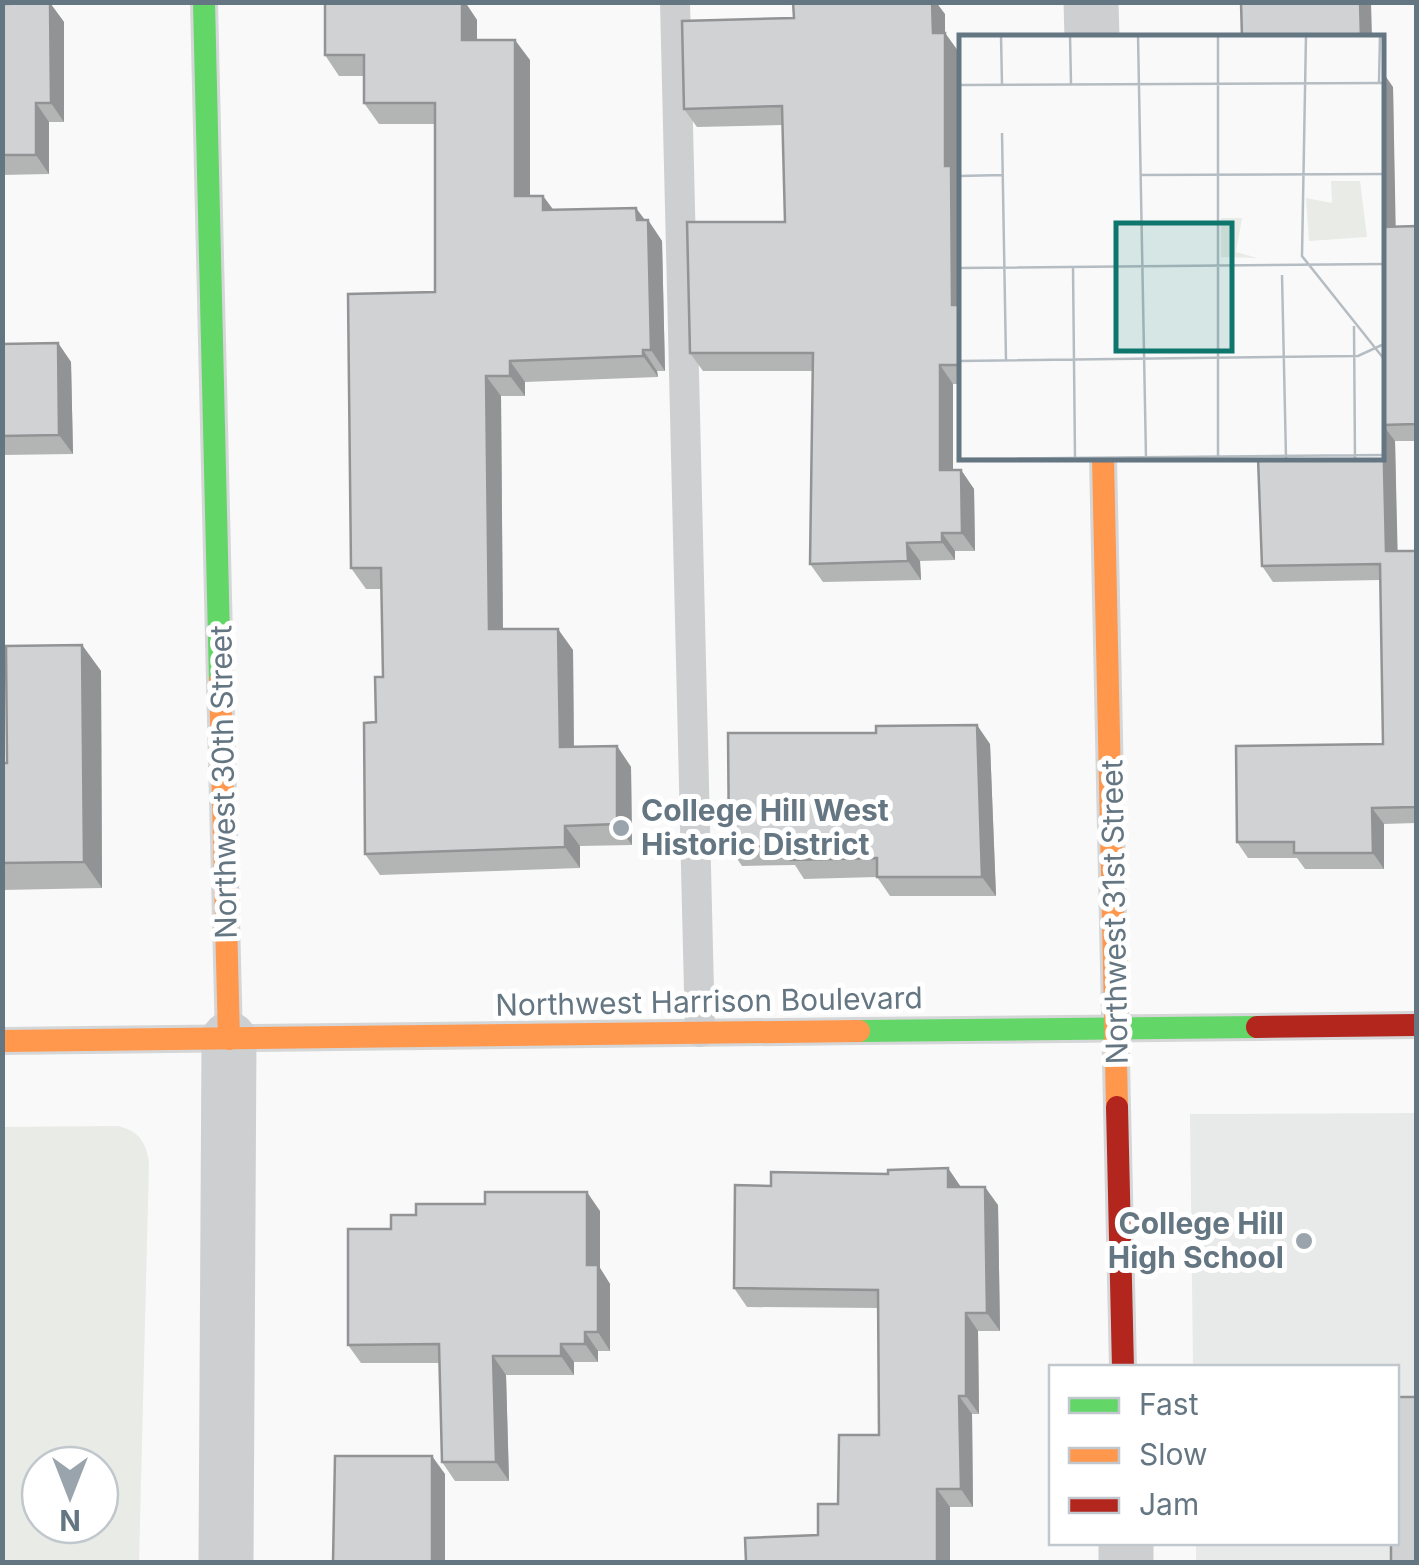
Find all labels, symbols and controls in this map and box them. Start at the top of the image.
inset map [959,35,1384,460]
street label: Northwest 30th Street [202,625,244,939]
street label: Northwest 31st Street [1093,759,1135,1065]
place label: College Hill West Historic District [641,792,889,862]
marker: College Hill West Historic District [610,817,632,839]
street label: Northwest Harrison Boulevard [495,979,923,1023]
place label: College Hill High School [1108,1205,1284,1275]
marker: College Hill High School [1293,1230,1315,1252]
legend [1049,1365,1399,1545]
text: Fast [1139,1386,1199,1422]
text: Slow [1139,1436,1208,1472]
north arrow [20,1445,120,1545]
text: Jam [1139,1486,1199,1522]
text: N [59,1503,81,1537]

